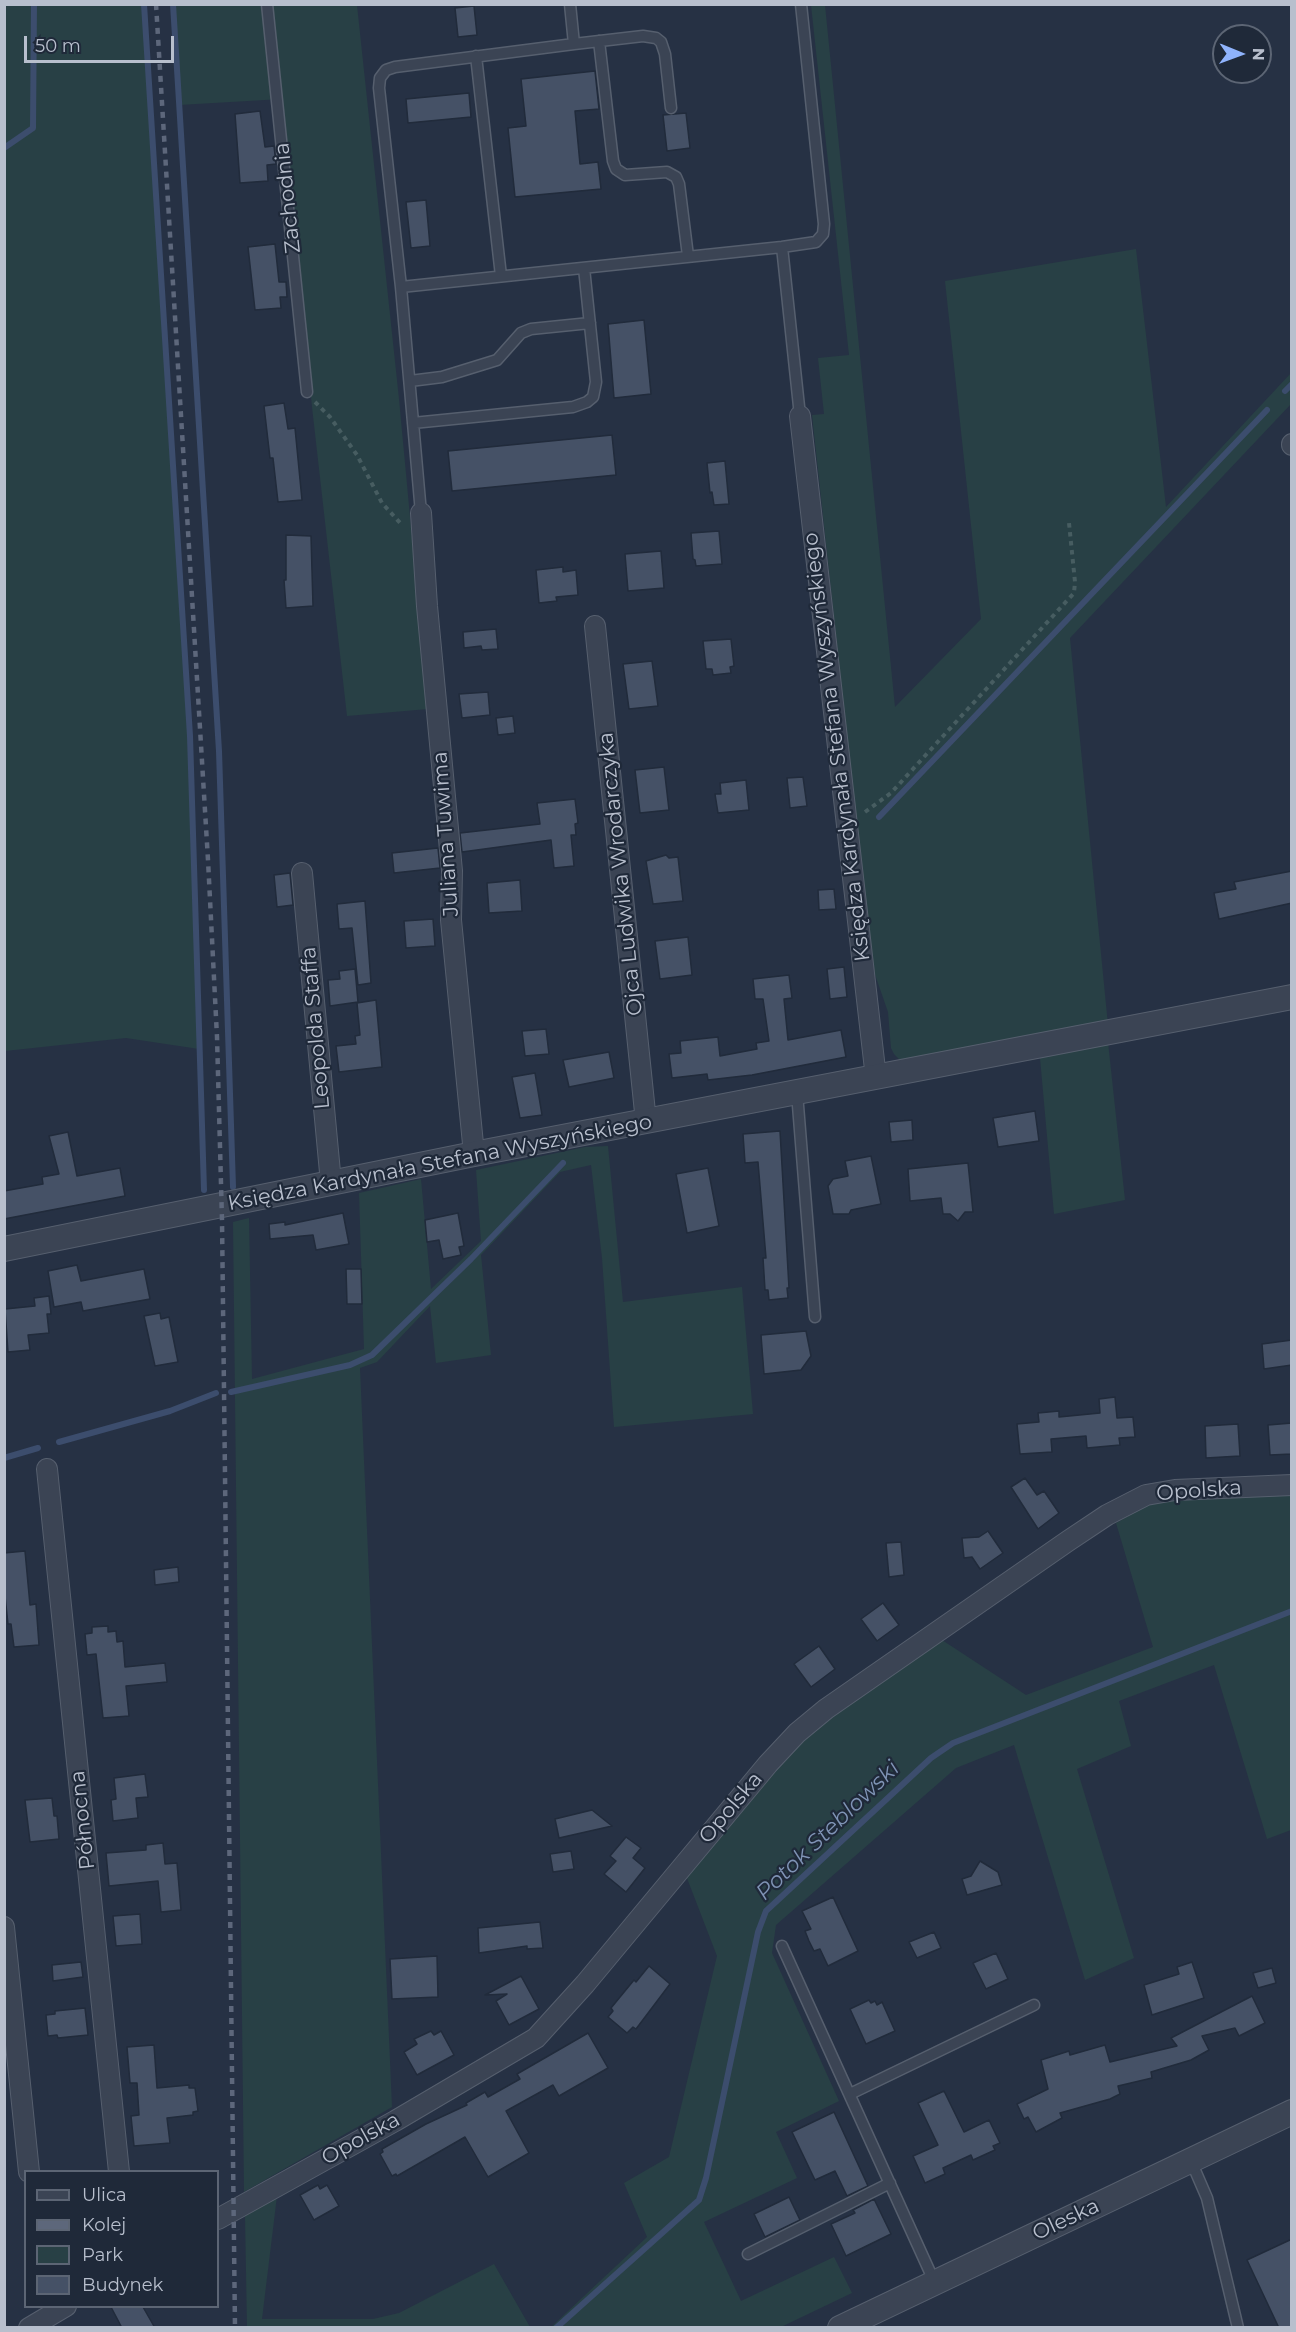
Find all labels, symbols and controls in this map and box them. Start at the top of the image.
scale bar [27,24,177,62]
north arrow [1212,24,1272,84]
text: 50 m [35,35,81,57]
text: N [1249,48,1268,61]
street label: Zachodnia [270,141,306,255]
street label: Księdza Kardynała Stefana Wyszyńskiego [798,531,876,963]
street label: Ojca Ludwika Wrodarczyka [594,731,648,1017]
street label: Juliana Tuwima [428,751,464,917]
street label: Leopolda Staffa [296,946,336,1110]
street label: Księdza Kardynała Stefana Wyszyńskiego [226,1109,654,1217]
street label: Opolska [1155,1475,1243,1507]
water label: Potok Steblowski [751,1756,905,1906]
street label: Opolska [694,1767,768,1849]
street label: Północna [65,1769,101,1871]
street label: Opolska [317,2107,405,2171]
legend [24,2170,219,2308]
text: Ulica [82,2184,127,2206]
street label: Oleska [1029,2194,1103,2246]
text: Kolej [82,2214,126,2236]
text: Park [82,2244,123,2266]
text: Budynek [82,2274,163,2296]

